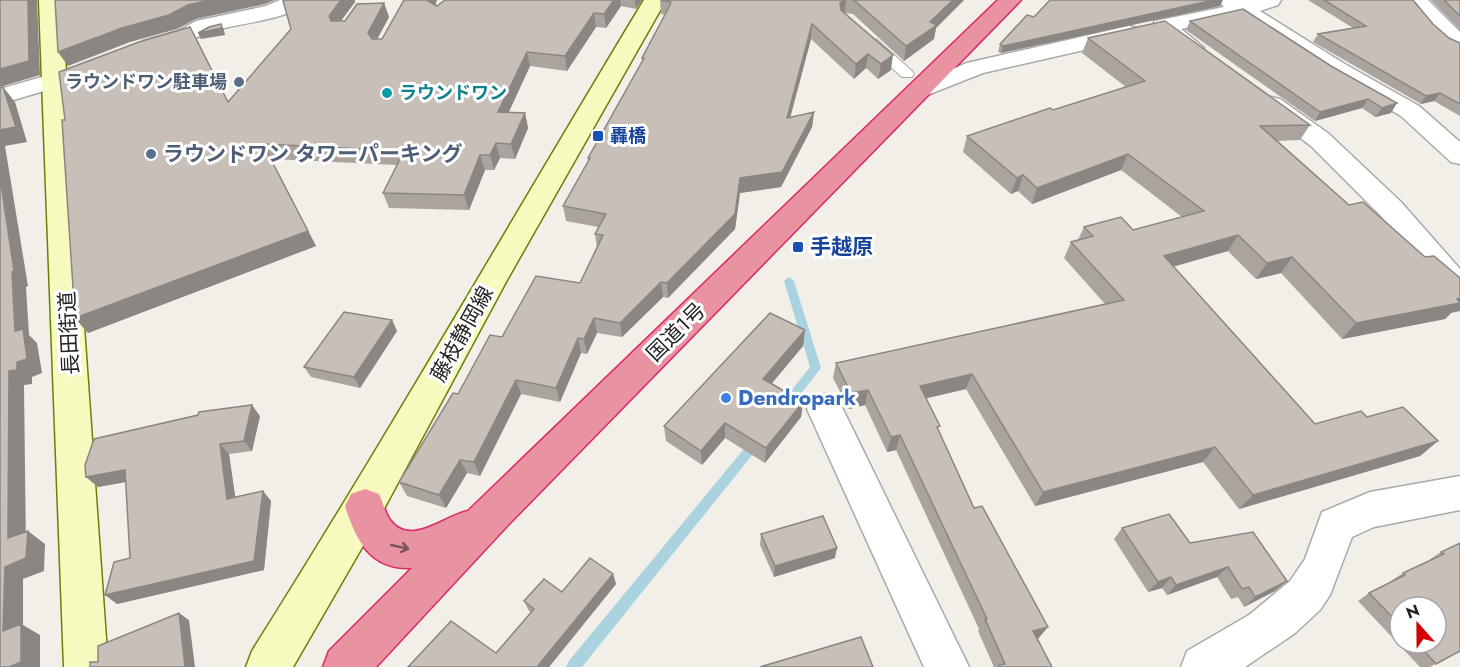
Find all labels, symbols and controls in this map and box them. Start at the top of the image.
place label: ラウンドワン駐車場 [65,69,227,95]
marker: ラウンドワン駐車場 [232,75,246,89]
place label: ラウンドワン [399,80,507,106]
marker: ラウンドワン [380,86,394,100]
place label: 轟橋 [610,123,646,149]
marker: 轟橋 [591,129,605,143]
place label: ラウンドワン タワーパーキング [163,139,462,169]
marker: ラウンドワン タワーパーキング [144,147,158,161]
place label: 手越原 [810,232,873,262]
marker: 手越原 [791,240,805,254]
street label: 藤枝静岡線 [423,281,501,387]
street label: 長田街道 [52,290,86,376]
street label: 国道1号 [640,296,712,368]
place label: Dendropark [738,383,856,413]
marker: Dendropark [719,391,733,405]
one-way arrow [390,542,410,553]
north arrow [1388,595,1448,655]
text: N [1403,598,1423,624]

